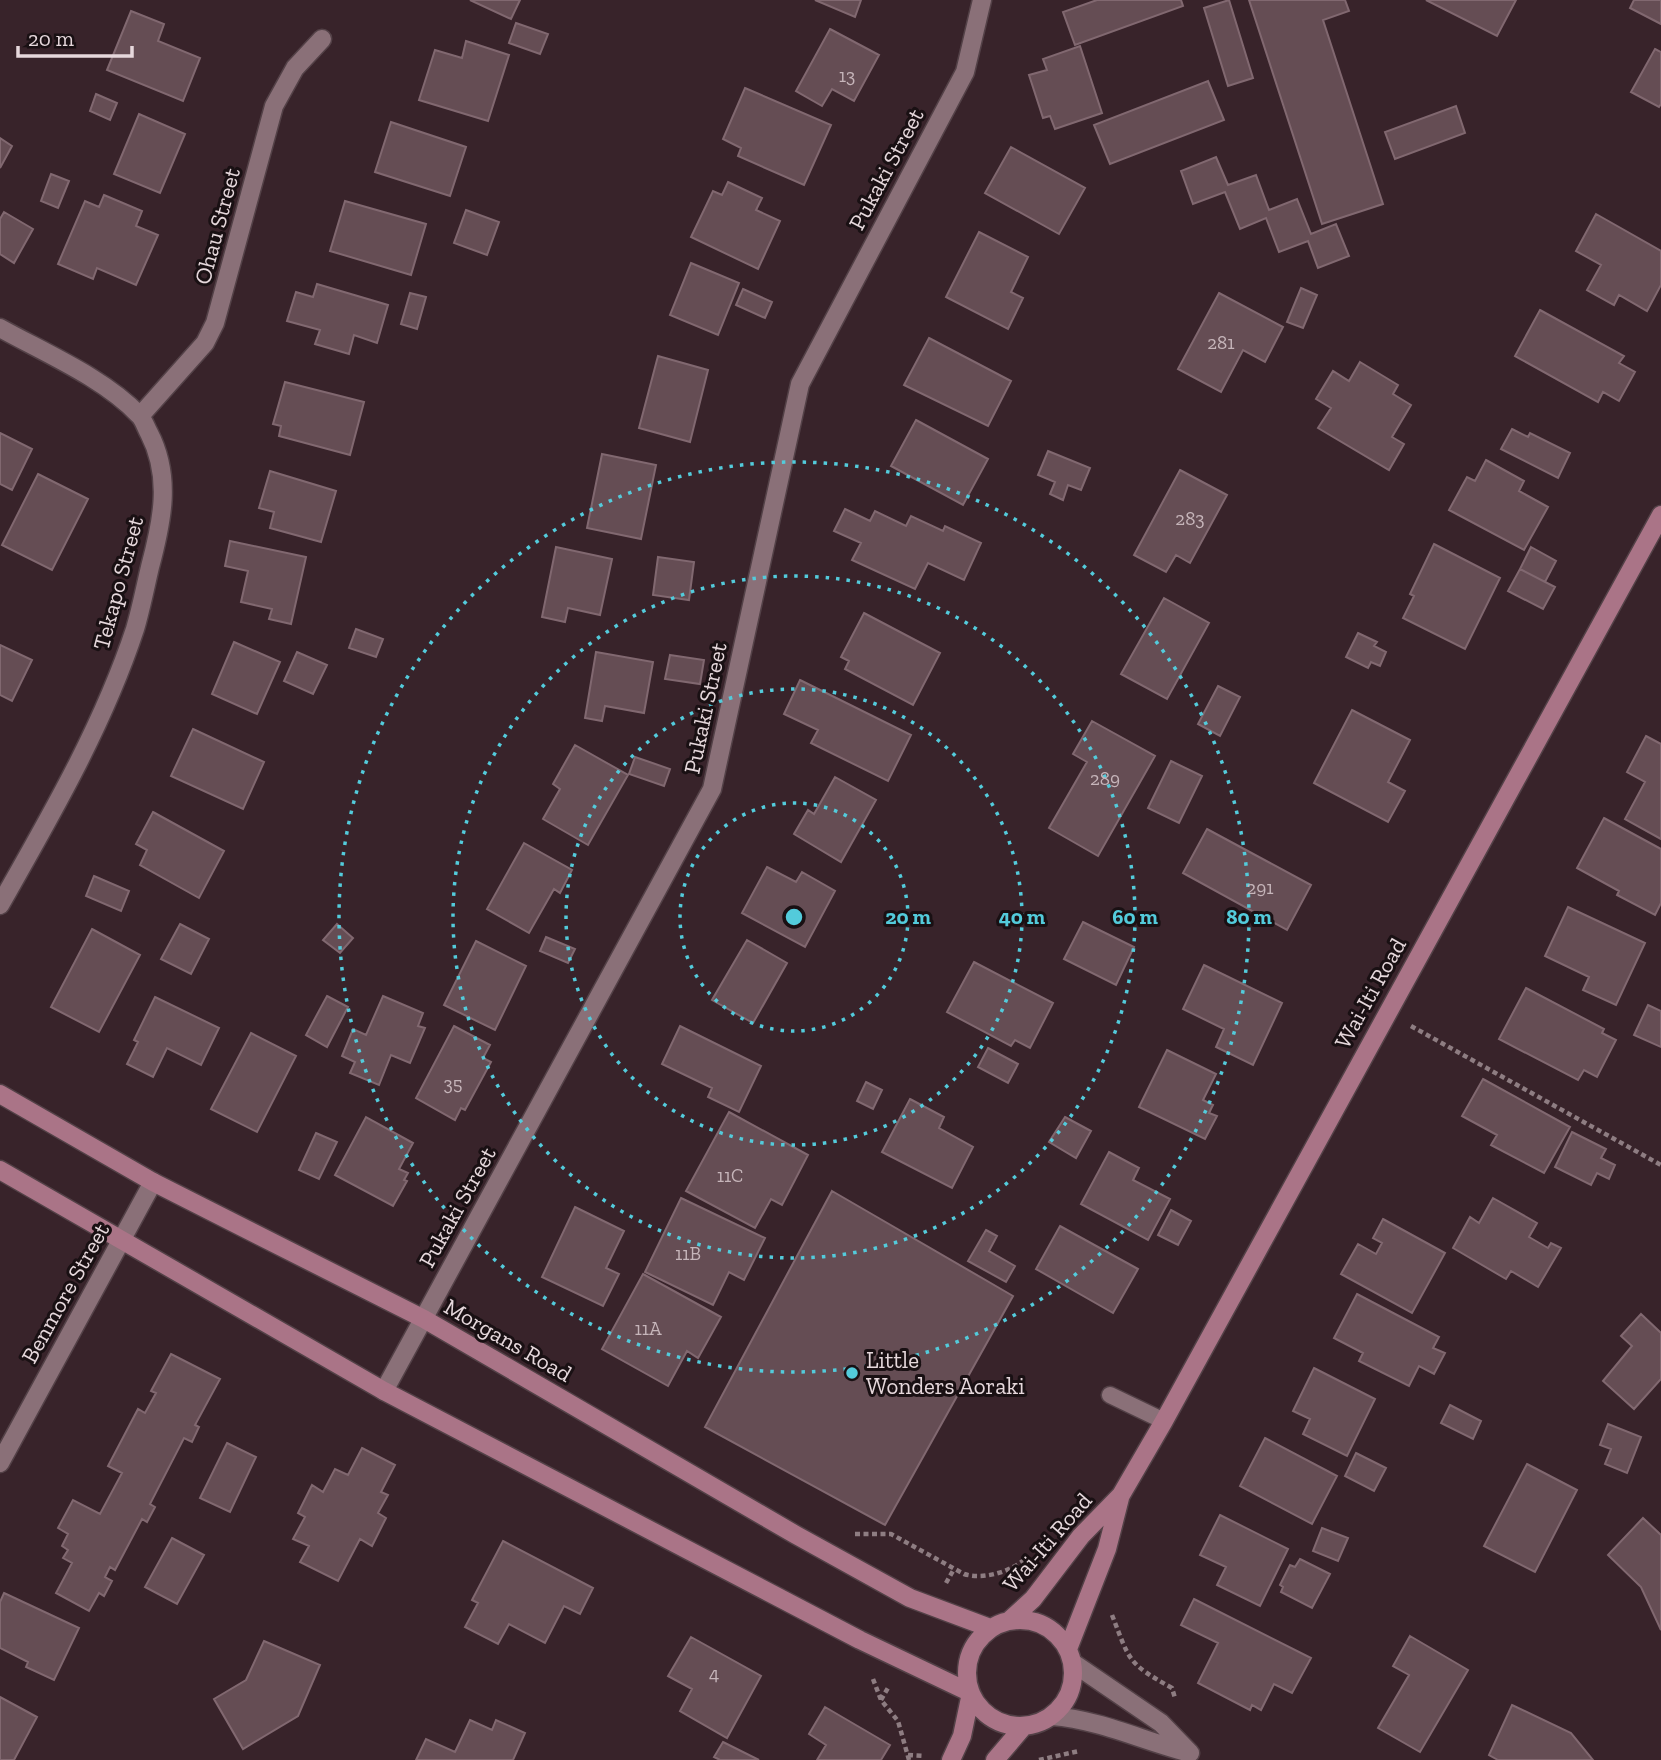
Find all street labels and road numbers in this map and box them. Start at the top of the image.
street label: Pukaki Street [842,103,930,234]
street label: Ohau Street [188,164,246,287]
street label: Tekapo Street [87,513,149,653]
street label: Pukaki Street [677,639,733,776]
street label: Wai-Iti Road [1328,933,1412,1053]
street label: Pukaki Street [412,1141,502,1272]
street label: Benmore Street [15,1218,115,1368]
street label: Morgans Road [439,1292,577,1388]
street label: Wai-Iti Road [996,1487,1098,1597]

